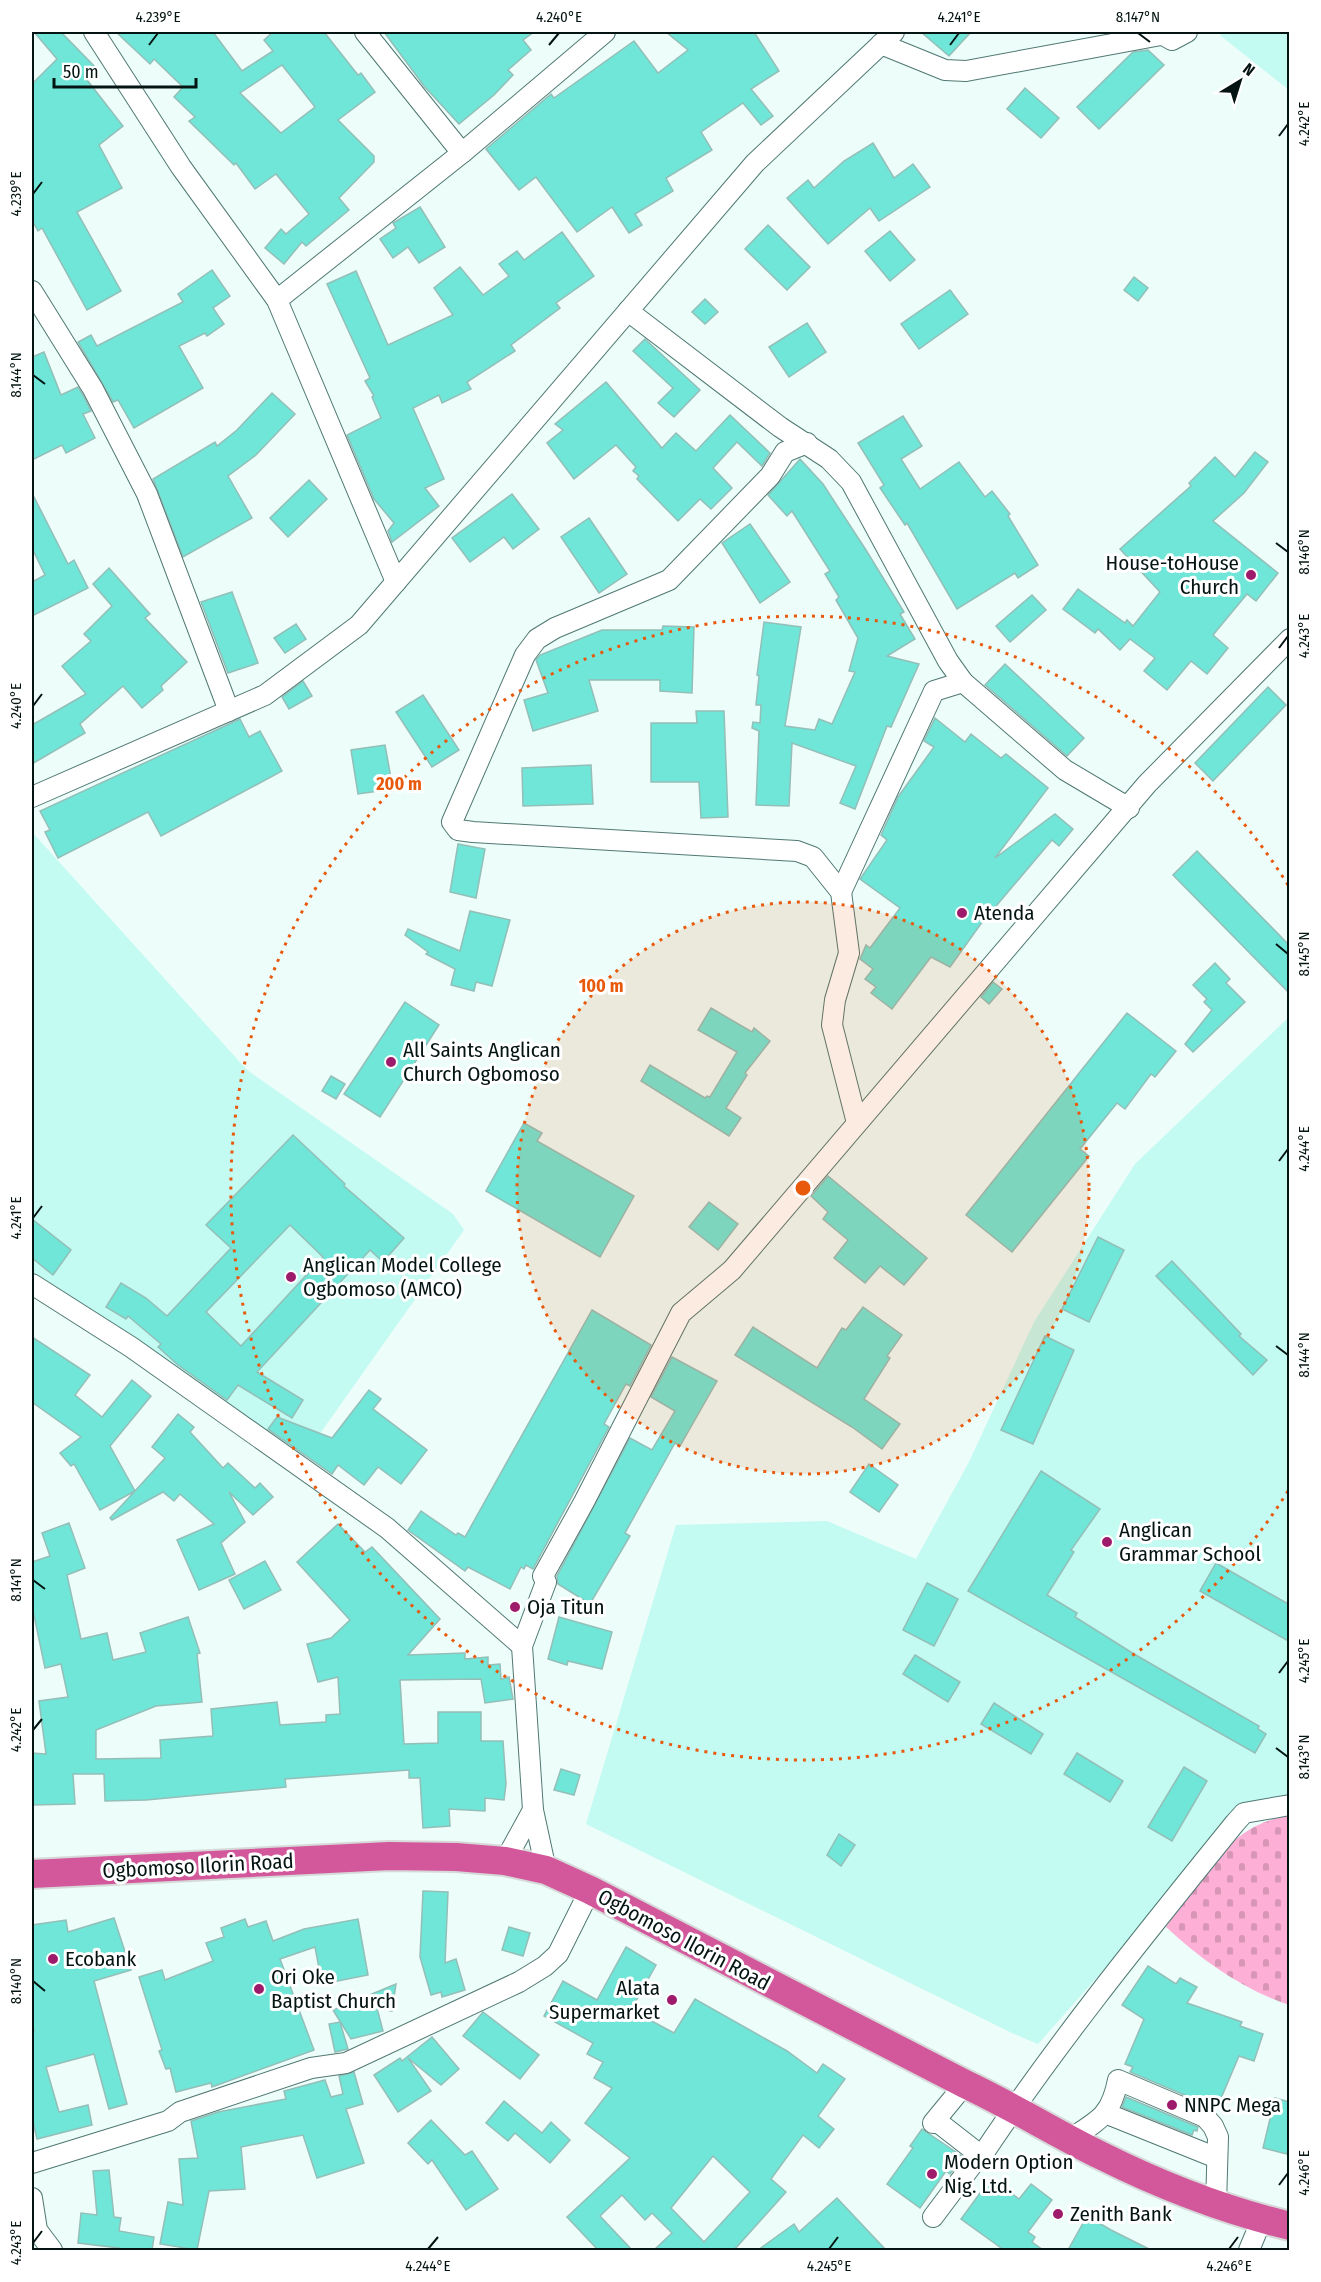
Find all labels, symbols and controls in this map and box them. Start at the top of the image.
text: 4.239°E [136,8,181,26]
text: 4.240°E [536,8,582,26]
text: 4.241°E [937,8,981,26]
text: 8.147°N [1116,8,1160,26]
scale bar [54,51,196,89]
north arrow [1210,51,1270,111]
text: N [1239,59,1259,80]
text: 50 m [63,61,99,83]
text: 4.242°E [1295,102,1313,146]
text: 4.239°E [7,172,25,217]
text: 8.144°N [7,352,25,398]
text: 8.146°N [1295,529,1313,575]
place label: House-toHouse Church [1106,550,1239,600]
marker: House-toHouse Church [1244,568,1258,582]
text: 4.243°E [1295,614,1313,658]
text: 4.240°E [7,683,25,729]
text: 200 m [375,773,422,795]
place label: Atenda [974,900,1035,926]
marker: Atenda [955,906,969,920]
text: 8.145°N [1295,931,1313,977]
text: 100 m [579,975,623,997]
place label: All Saints Anglican Church Ogbomoso [403,1037,561,1087]
marker: All Saints Anglican Church Ogbomoso [384,1055,398,1069]
text: 4.244°E [1295,1126,1313,1172]
centre of rings [793,1178,813,1198]
text: 4.241°E [7,1196,25,1240]
place label: Anglican Model College Ogbomoso (AMCO) [303,1252,502,1302]
marker: Anglican Model College Ogbomoso (AMCO) [284,1270,298,1284]
text: 8.144°N [1295,1332,1313,1378]
place label: Anglican Grammar School [1119,1517,1261,1567]
marker: Anglican Grammar School [1100,1535,1114,1549]
text: 8.141°N [7,1558,25,1602]
place label: Oja Titun [527,1594,605,1620]
marker: Oja Titun [508,1600,522,1614]
text: 4.245°E [1295,1639,1313,1683]
text: 4.242°E [7,1708,25,1752]
text: 8.143°N [1295,1735,1313,1780]
street label: Ogbomoso Ilorin Road [102,1848,294,1884]
street label: Ogbomoso Ilorin Road [593,1884,775,1996]
place label: Ecobank [65,1946,136,1972]
marker: Ecobank [46,1952,60,1966]
text: 8.140°N [7,1958,25,2004]
place label: Ori Oke Baptist Church [271,1964,396,2014]
place label: Alata Supermarket [549,1975,660,2025]
marker: Ori Oke Baptist Church [252,1982,266,1996]
marker: Alata Supermarket [665,1993,679,2007]
place label: NNPC Mega [1184,2092,1281,2118]
marker: NNPC Mega [1165,2098,1179,2112]
place label: Modern Option Nig. Ltd. [944,2149,1074,2199]
text: 4.246°E [1295,2150,1313,2196]
marker: Modern Option Nig. Ltd. [925,2167,939,2181]
place label: Zenith Bank [1070,2201,1172,2227]
marker: Zenith Bank [1051,2207,1065,2221]
text: 4.243°E [7,2221,25,2265]
text: 4.244°E [405,2257,451,2275]
text: 4.245°E [807,2257,851,2275]
text: 4.246°E [1206,2257,1252,2275]

